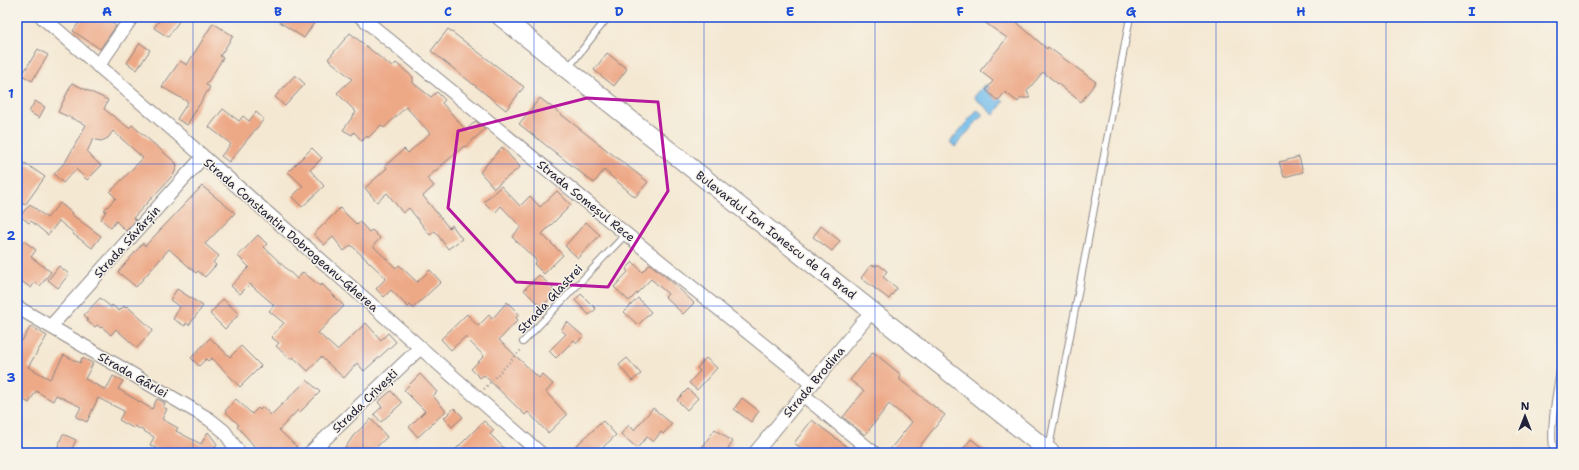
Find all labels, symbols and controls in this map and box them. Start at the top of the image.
text: A [102,3,112,20]
text: B [274,3,282,20]
text: C [444,3,452,20]
text: D [614,3,624,20]
text: E [786,3,795,20]
text: F [956,3,964,20]
text: G [1126,3,1137,20]
text: H [1296,3,1306,20]
text: I [1468,3,1476,20]
text: 1 [8,85,14,102]
street label: Strada Constantin Dobrogeanu-Gherea [200,155,382,316]
street label: Strada Someșul Rece [534,157,638,246]
street label: Bulevardul Ion Ionescu de la Brad [692,167,860,303]
street label: Strada Săvârșin [90,203,164,281]
text: 2 [6,227,16,244]
street label: Strada Glastrei [514,261,586,337]
street label: Strada Brodina [780,343,849,421]
street label: Strada Gârlei [95,348,171,402]
street label: Strada Crivești [329,366,401,436]
text: 3 [6,369,16,386]
north arrow [1505,396,1545,436]
text: N [1521,399,1530,414]

